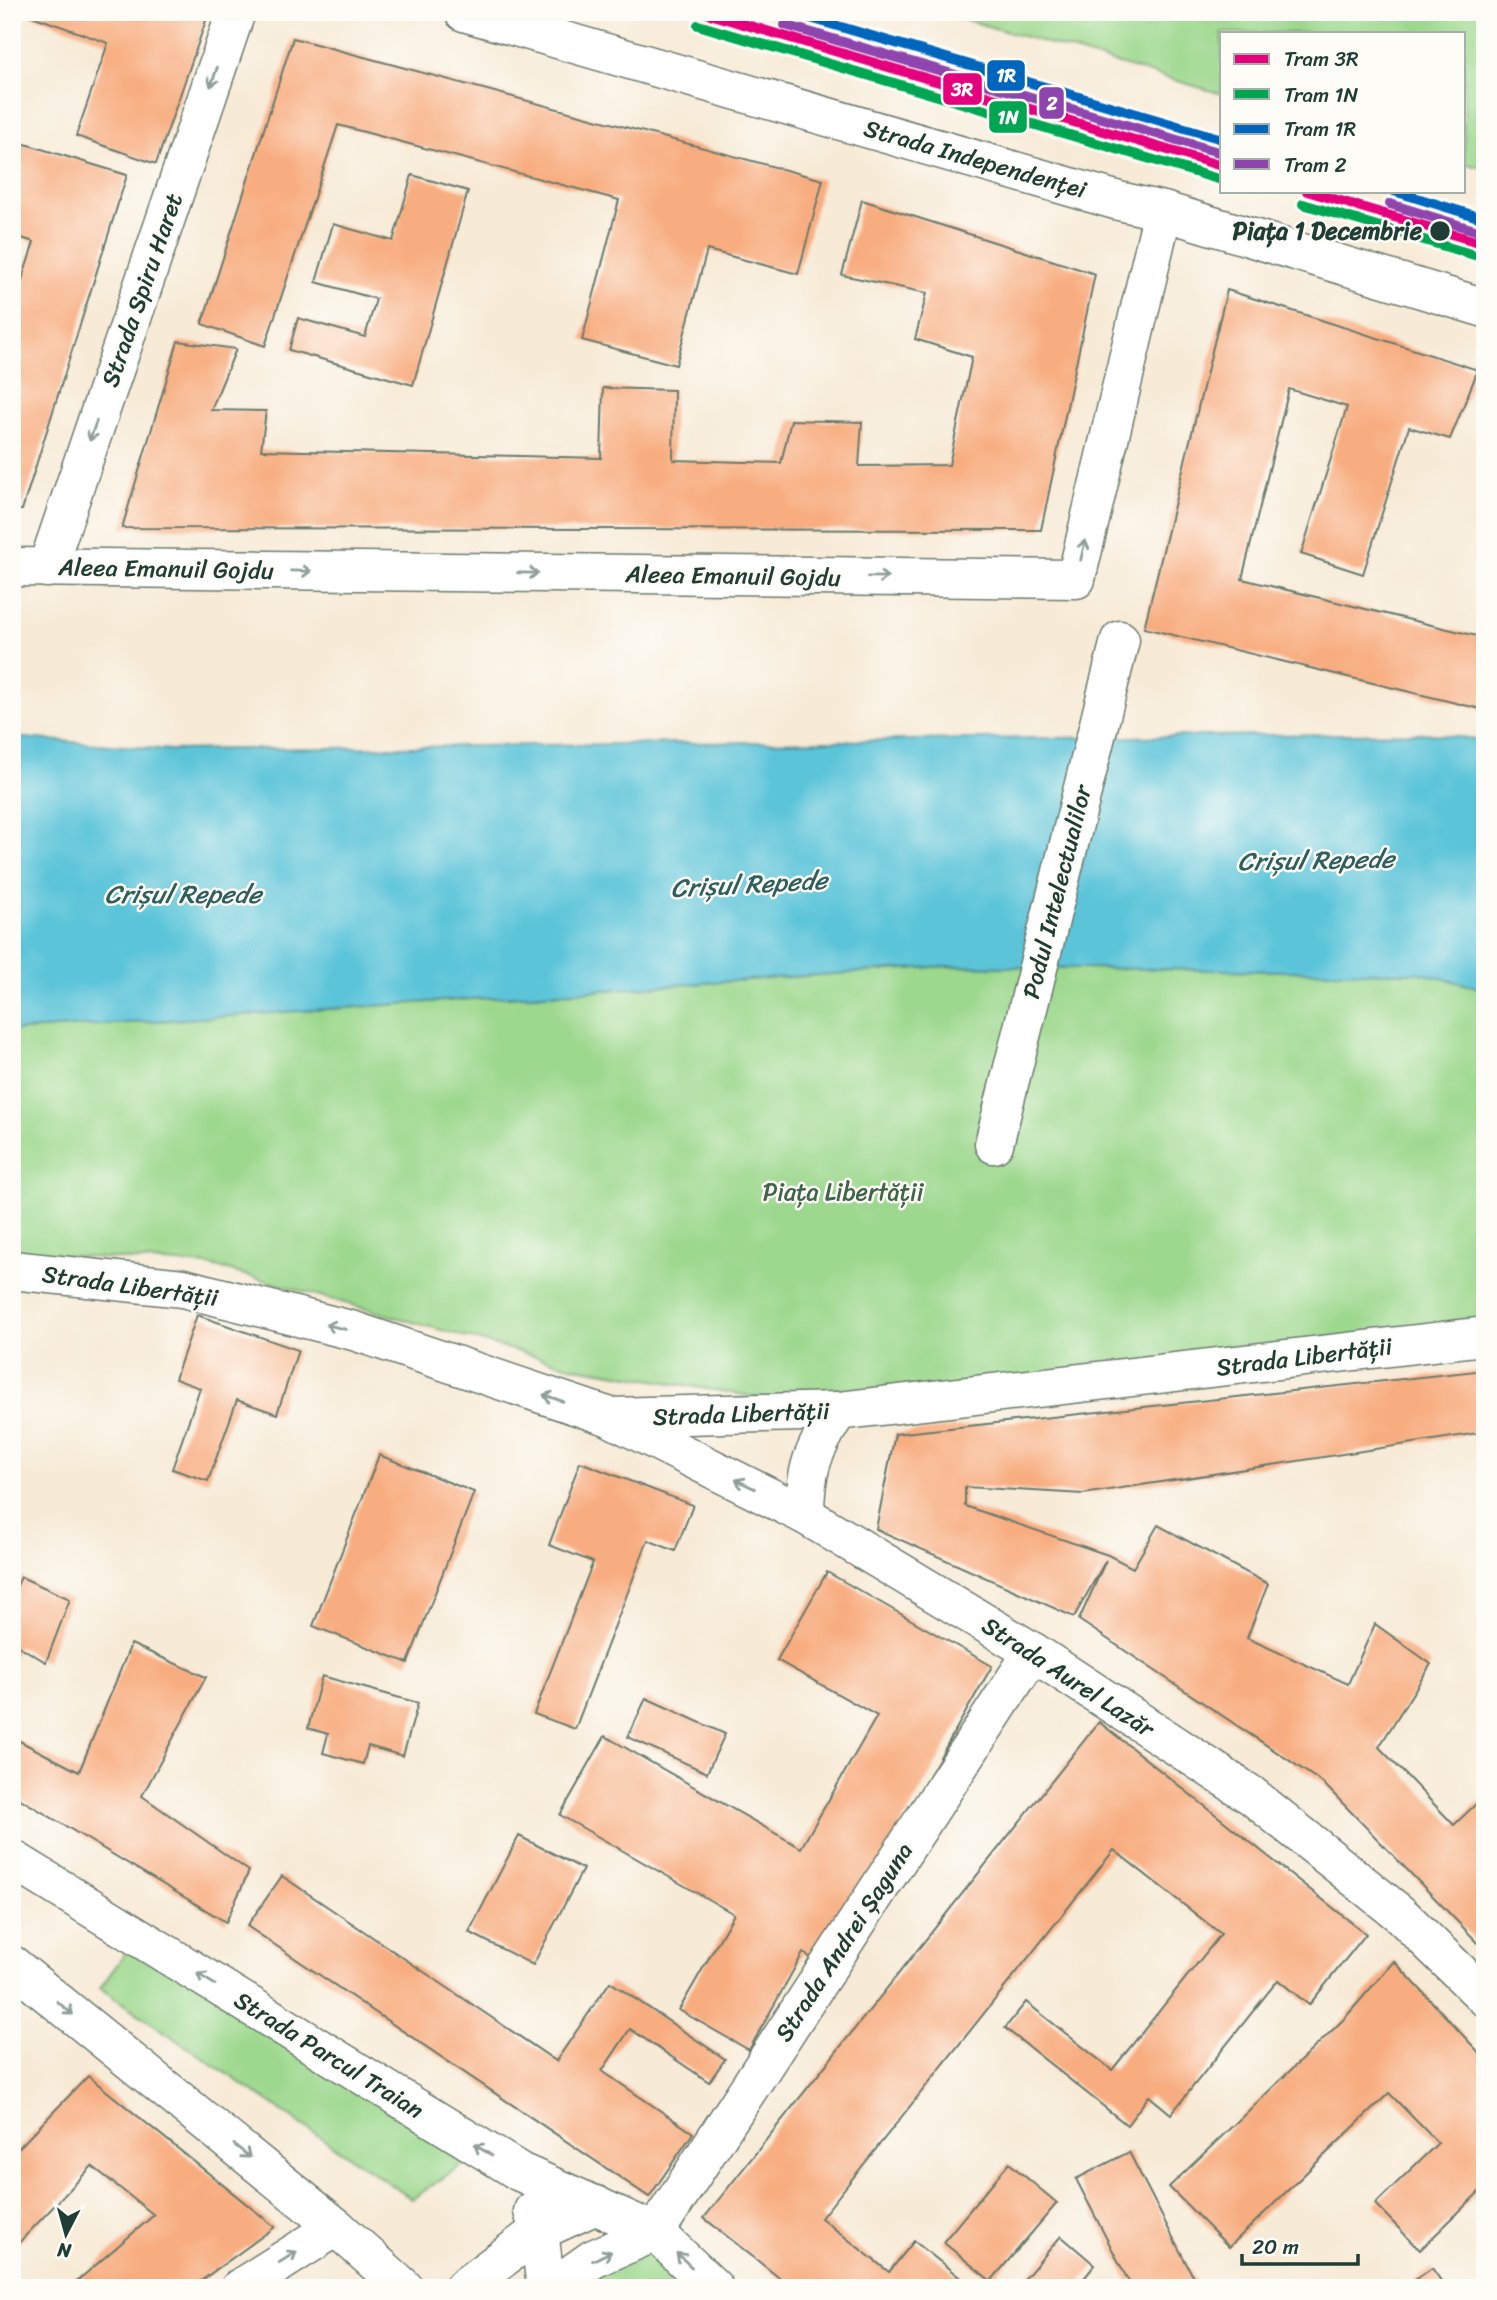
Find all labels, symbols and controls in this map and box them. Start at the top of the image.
legend [1220,32,1466,192]
text: Tram 3R [1284,40,1359,78]
line badge: 1R [986,59,1026,92]
text: 1R [996,59,1016,92]
one-way arrow [207,65,219,87]
line badge: 3R [942,72,983,106]
text: 3R [950,73,973,106]
text: Tram 1N [1284,76,1359,114]
line badge: 2 [1038,86,1065,120]
text: 2 [1046,87,1058,120]
line badge: 1N [988,100,1028,134]
text: 1N [997,101,1019,134]
street label: Strada Independenței [859,107,1092,211]
text: Tram 1R [1284,110,1357,148]
text: Tram 2 [1284,146,1347,184]
street label: Strada Spiru Haret [89,187,195,393]
place label: Piața 1 Decembrie [1232,210,1423,252]
marker: Piața 1 Decembrie [1428,219,1452,243]
one-way arrow [86,420,99,442]
one-way arrow [1077,539,1090,562]
street label: Aleea Emanuil Gojdu [57,546,274,592]
street label: Aleea Emanuil Gojdu [624,553,841,599]
one-way arrow [289,564,312,578]
one-way arrow [517,566,540,580]
one-way arrow [867,570,890,584]
street label: Podul Intelectualilor [1010,779,1104,1003]
water label: Crișul Repede [1237,836,1397,884]
water label: Crișul Repede [670,857,831,911]
water label: Crișul Repede [105,871,264,917]
park label: Piața Libertății [763,1171,925,1213]
street label: Strada Libertății [39,1253,221,1319]
one-way arrow [326,1320,348,1333]
street label: Strada Libertății [1214,1325,1395,1389]
street label: Strada Libertății [652,1390,831,1438]
one-way arrow [542,1391,564,1403]
one-way arrow [735,1476,756,1490]
street label: Strada Aurel Lazăr [973,1605,1165,1750]
street label: Strada Andrei Șaguna [763,1834,925,2050]
one-way arrow [197,1972,216,1987]
street label: Strada Parcul Traian [226,1980,432,2130]
one-way arrow [56,2000,74,2016]
one-way arrow [474,2142,494,2156]
one-way arrow [233,2143,251,2159]
north arrow [32,2198,102,2268]
scale bar [1242,2223,1357,2267]
text: 20 m [1252,2228,1299,2266]
text: N [55,2233,74,2268]
one-way arrow [591,2249,612,2262]
one-way arrow [278,2250,298,2264]
one-way arrow [675,2252,693,2268]

